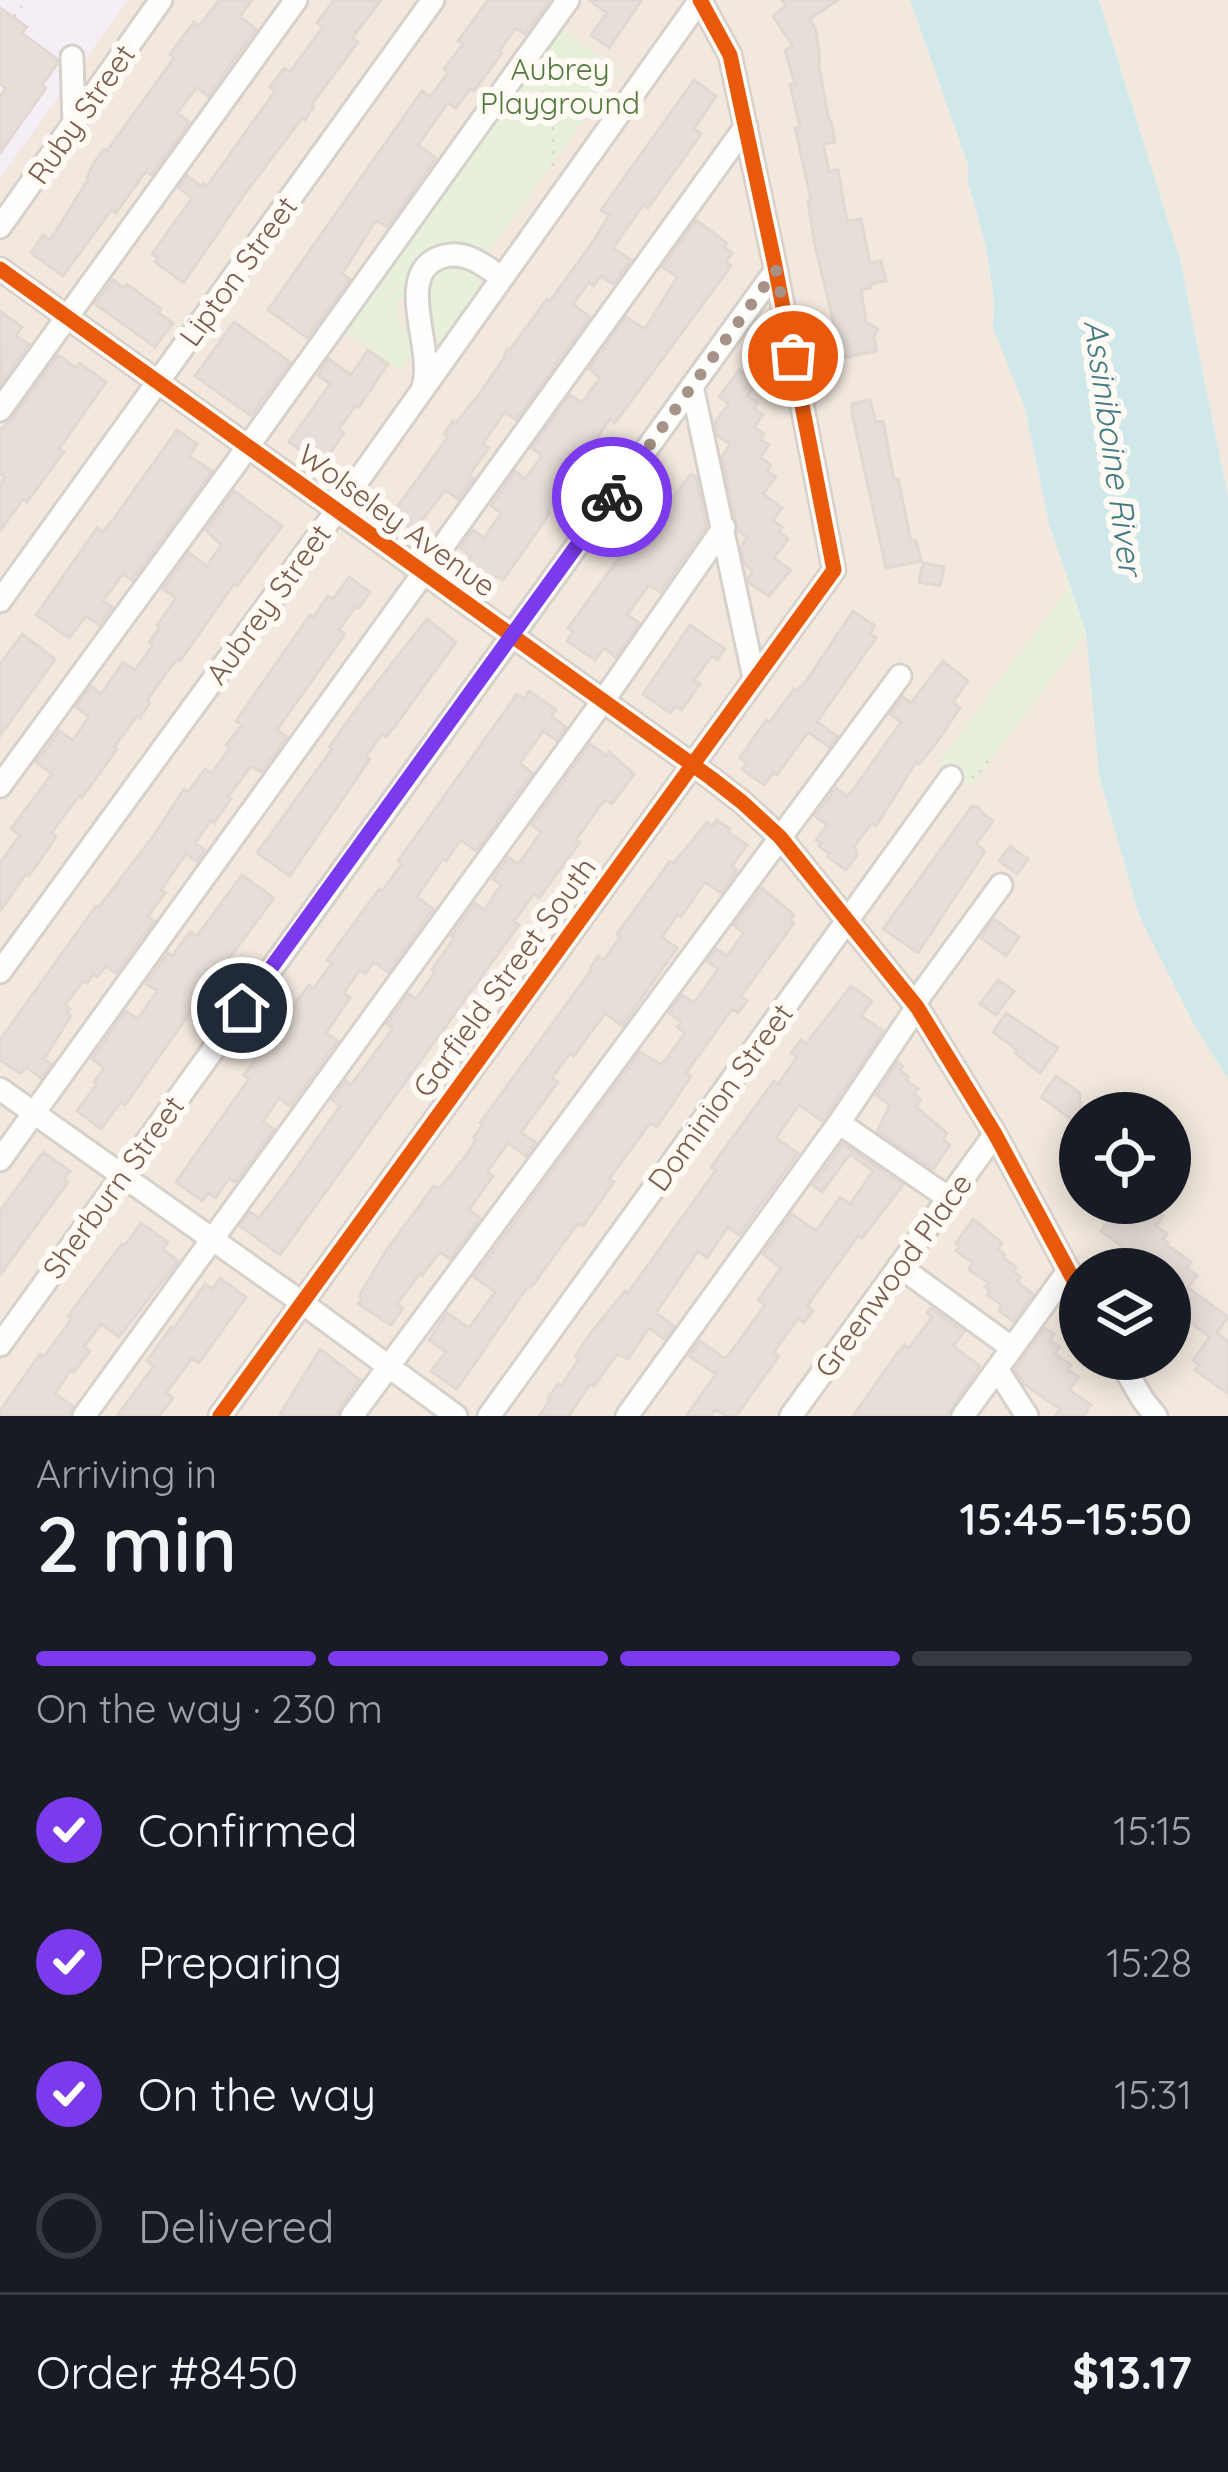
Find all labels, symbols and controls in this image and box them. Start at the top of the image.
street label: Ruby Street [19,37,143,191]
park label: Aubrey Playground [480,50,640,122]
street label: Lipton Street [171,189,305,353]
pin [742,305,844,407]
water label: Assiniboine River [1076,317,1153,581]
icon: bag [760,323,826,389]
street label: Wolseley Avenue [290,435,504,605]
courier [552,437,672,557]
icon: bike [579,464,645,530]
street label: Aubrey Street [197,516,339,692]
street label: Garfield Street South [404,850,604,1104]
pin [191,957,293,1059]
icon: home [209,975,275,1041]
street label: Dominion Street [639,996,801,1198]
street label: Sherburn Street [34,1088,192,1286]
map controls [1059,1092,1191,1380]
button: locate [1059,1092,1191,1224]
street label: Greenwood Place [806,1165,980,1385]
button: layers [1059,1248,1191,1380]
text: Arriving in [36,1449,217,1498]
text: 15:45–15:50 [959,1490,1192,1546]
text: 2 min [36,1494,237,1592]
text: On the way · 230 m [36,1684,383,1733]
icon: check [36,1797,102,1863]
text: Confirmed [138,1802,357,1858]
text: 15:15 [1113,1806,1192,1855]
icon: check [36,1929,102,1995]
text: Preparing [138,1934,342,1990]
text: 15:28 [1106,1938,1192,1987]
icon: check [36,2061,102,2127]
text: On the way [138,2066,376,2122]
text: 15:31 [1114,2070,1192,2119]
text: Delivered [138,2198,334,2254]
text: Order #8450 [36,2344,298,2400]
text: $13.17 [1072,2344,1192,2400]

